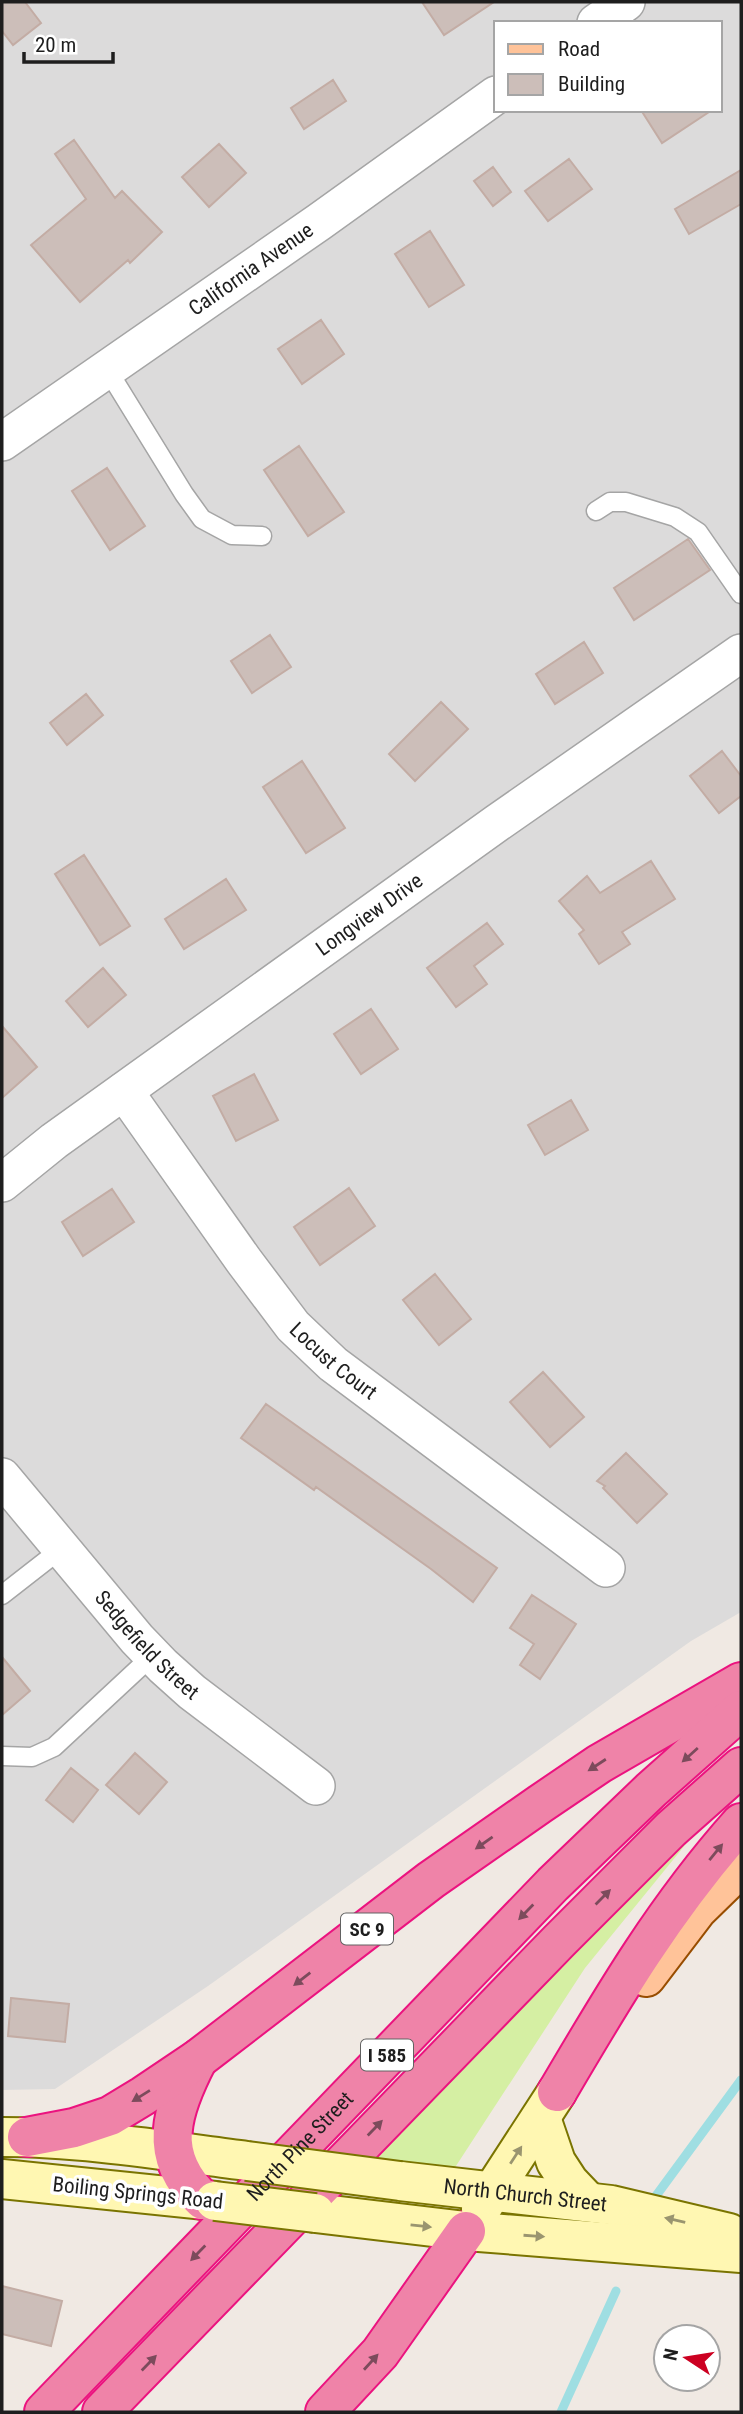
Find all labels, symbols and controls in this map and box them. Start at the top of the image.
scale bar [24,21,114,65]
legend [494,21,722,112]
text: 20 m [35,33,76,57]
text: Road [558,37,600,61]
text: Building [558,72,625,96]
street label: California Avenue [184,218,318,321]
street label: Longview Drive [311,868,427,961]
street label: Locust Court [285,1317,382,1405]
street label: Sedgefield Street [90,1586,203,1705]
one-way arrow [681,1747,699,1763]
one-way arrow [588,1758,607,1771]
one-way arrow [475,1836,493,1850]
one-way arrow [709,1843,724,1861]
one-way arrow [595,1888,612,1905]
one-way arrow [518,1903,534,1920]
road number: SC 9 [341,1913,393,1944]
one-way arrow [293,1972,311,1987]
road number: I 585 [361,2039,413,2070]
street label: North Pine Street [242,2087,358,2206]
one-way arrow [132,2090,151,2103]
one-way arrow [366,2120,383,2137]
one-way arrow [509,2146,523,2164]
street label: Boiling Springs Road [52,2172,224,2214]
street label: North Church Street [442,2174,608,2216]
one-way arrow [664,2214,686,2225]
one-way arrow [410,2221,432,2232]
one-way arrow [523,2231,545,2242]
one-way arrow [191,2244,207,2261]
north arrow [652,2323,722,2393]
text: N [658,2346,683,2363]
one-way arrow [141,2354,157,2372]
one-way arrow [363,2354,379,2371]

